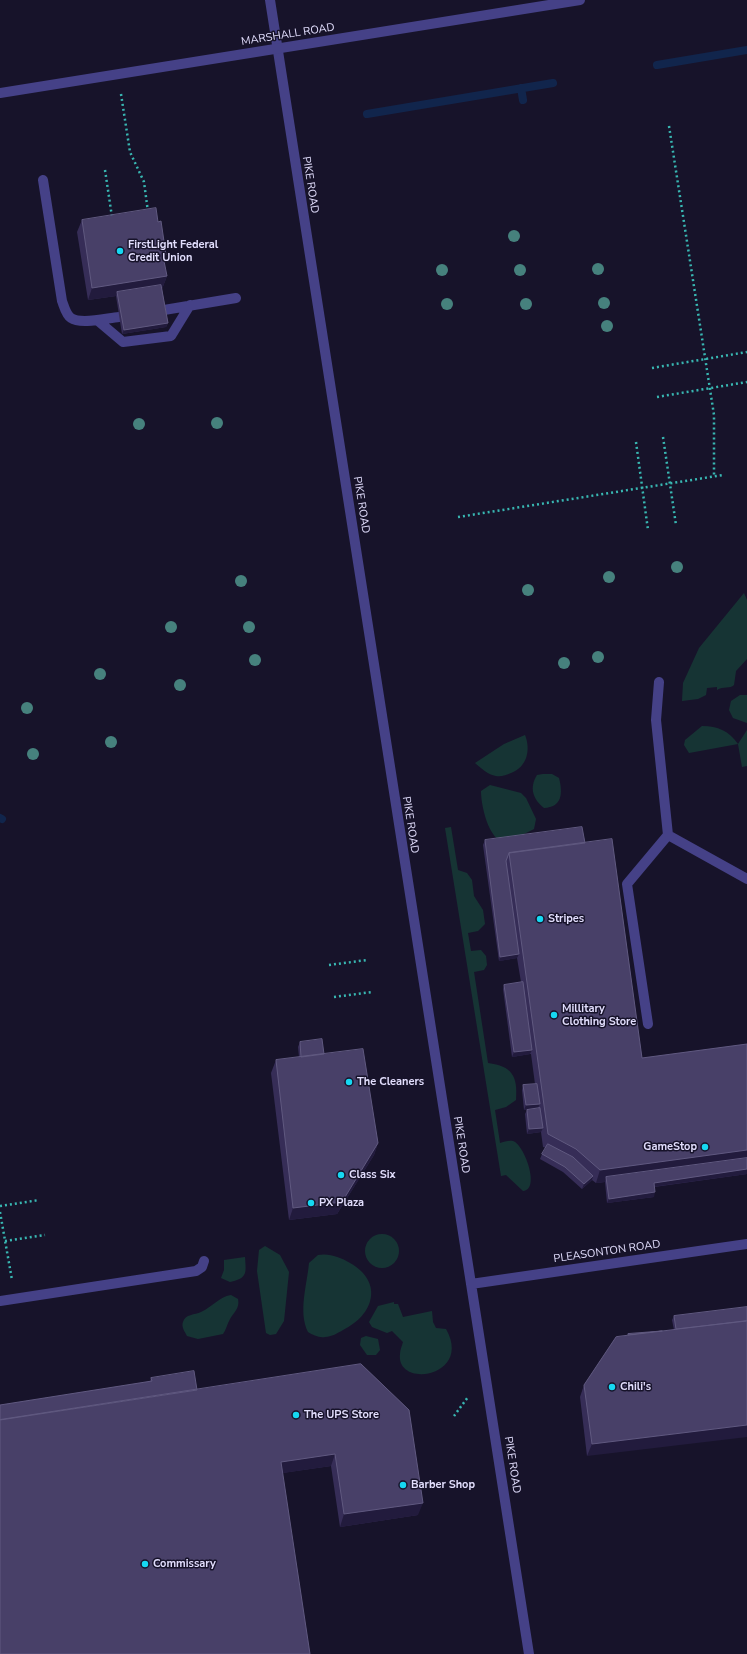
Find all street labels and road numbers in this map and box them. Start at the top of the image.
street label: MARSHALL ROAD [240,21,336,49]
street label: PIKE ROAD [299,155,321,215]
street label: PIKE ROAD [350,475,372,535]
street label: PIKE ROAD [399,795,421,855]
street label: PIKE ROAD [450,1115,472,1175]
street label: PLEASONTON ROAD [553,1238,661,1266]
street label: PIKE ROAD [501,1435,523,1495]

